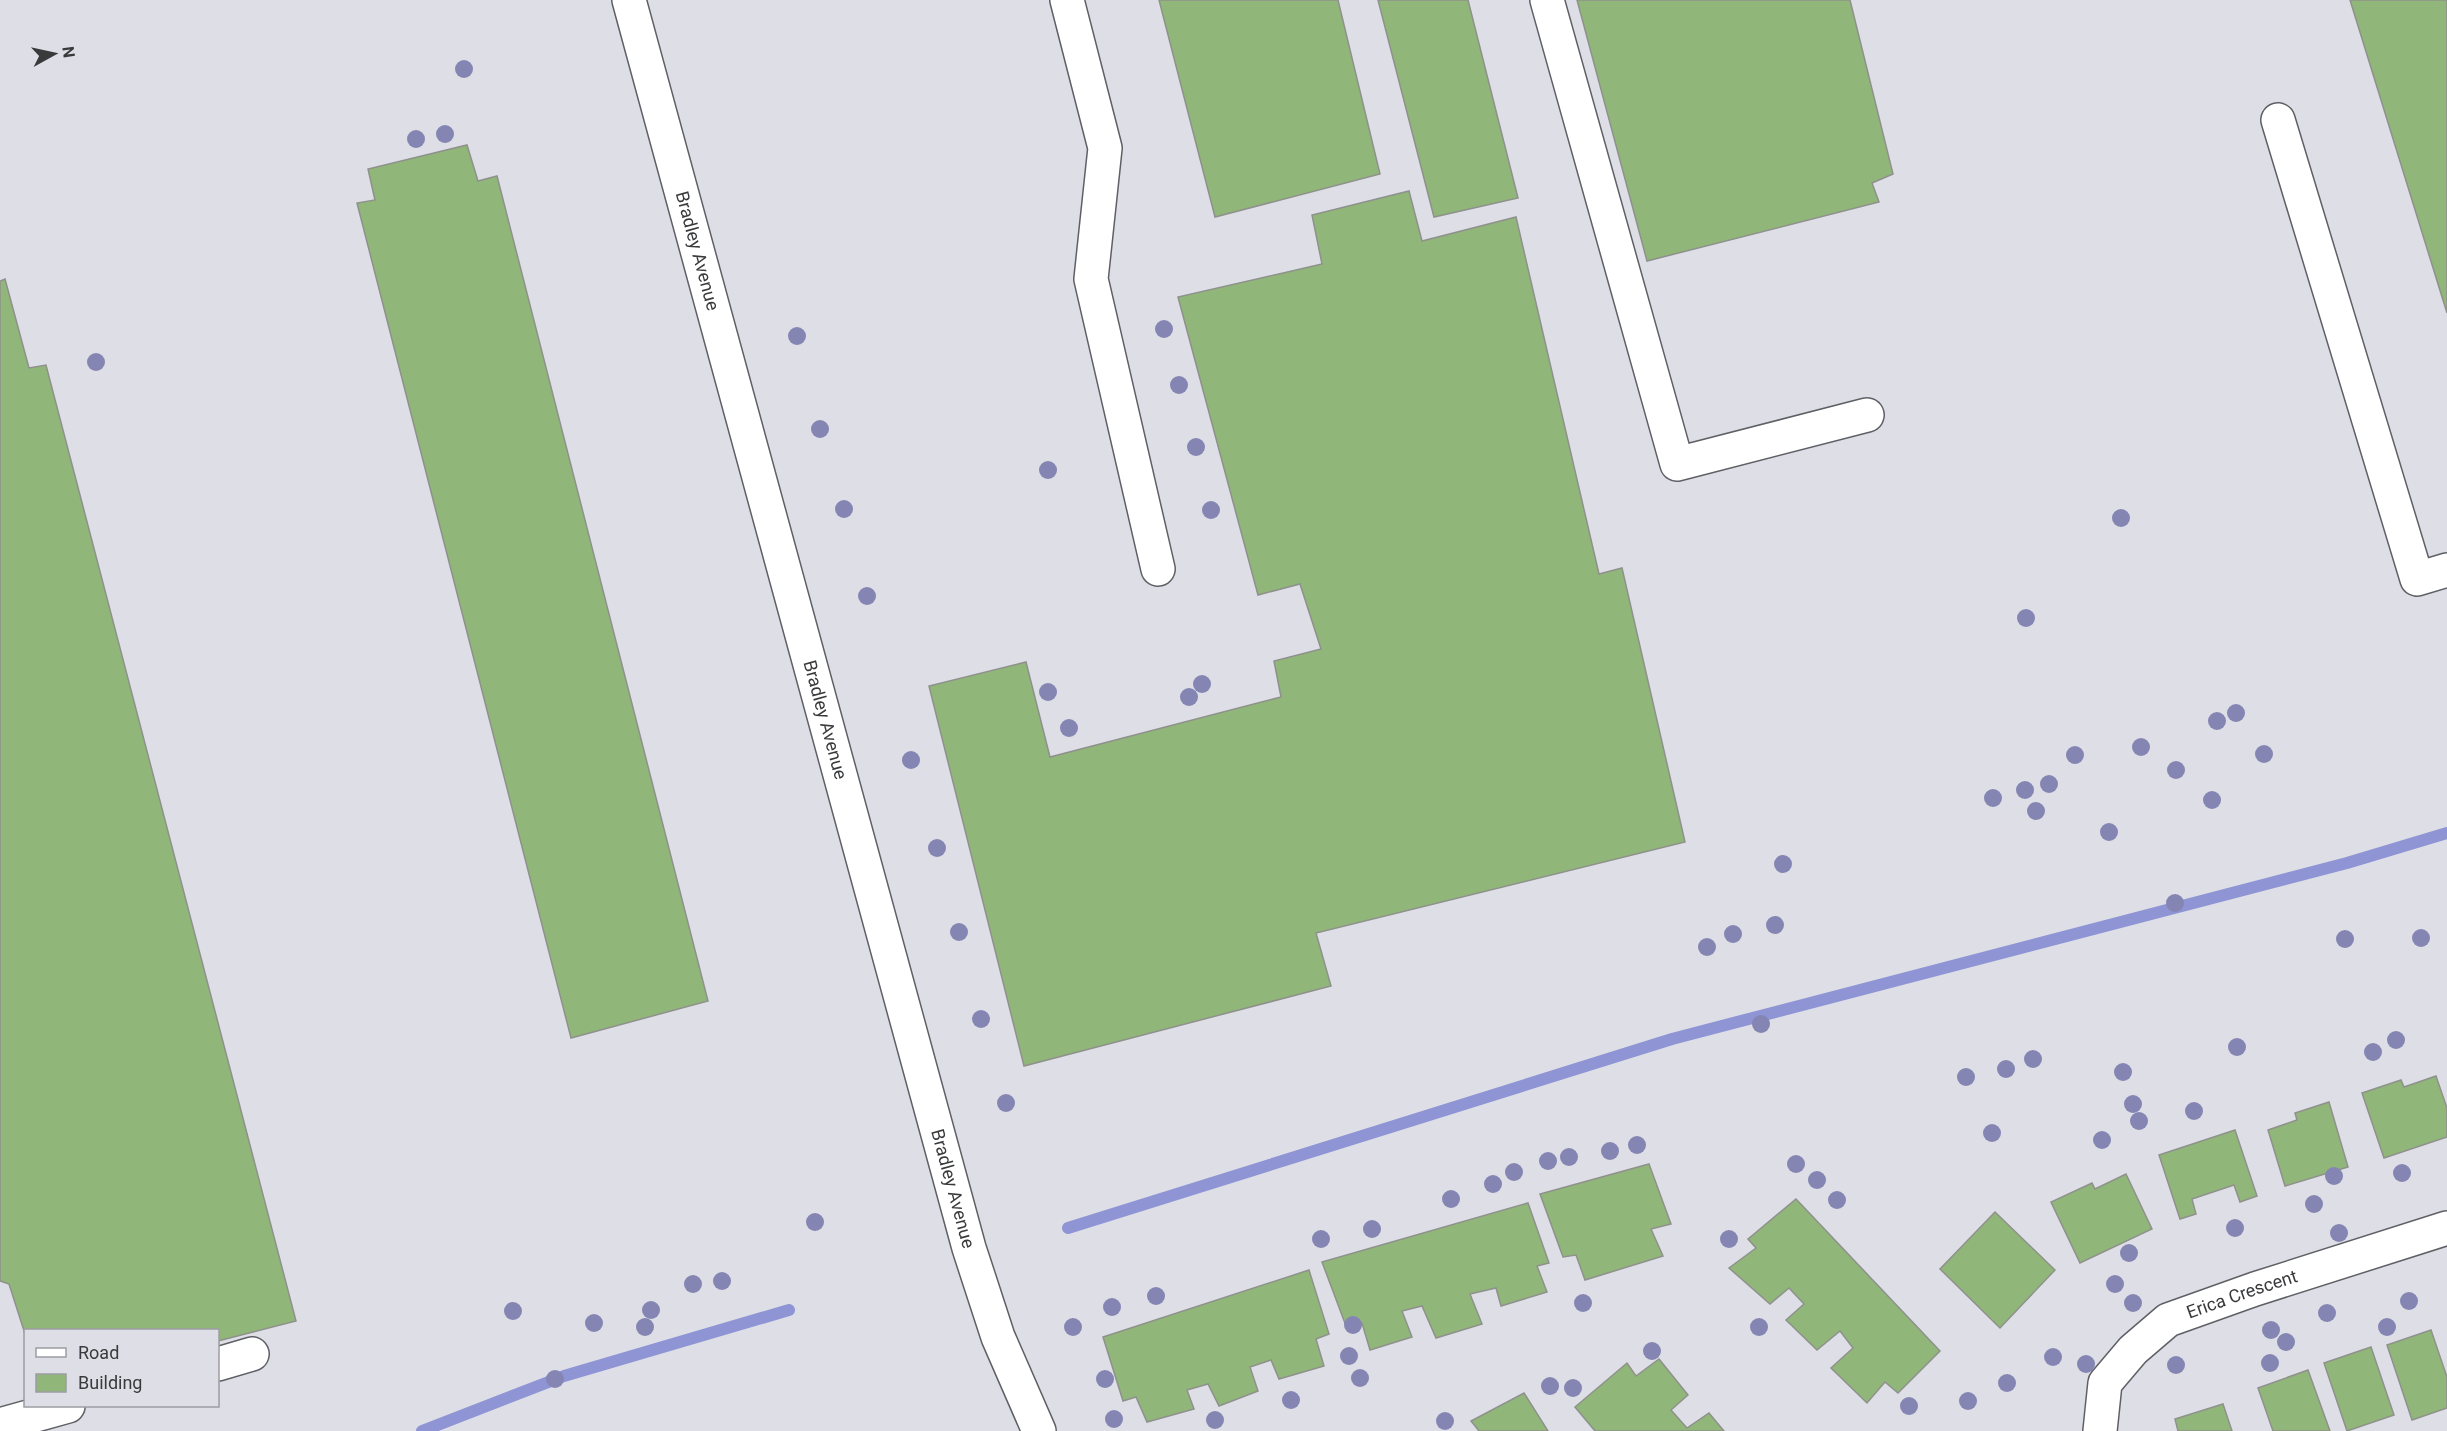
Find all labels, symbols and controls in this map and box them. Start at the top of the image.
north arrow [24,24,84,84]
text: N [58,45,79,59]
street label: Bradley Avenue [672,189,724,313]
street label: Bradley Avenue [799,658,852,782]
street label: Bradley Avenue [927,1127,980,1250]
street label: Erica Crescent [2184,1265,2300,1323]
legend [24,1329,219,1407]
text: Road [78,1342,119,1363]
text: Building [78,1372,142,1393]

